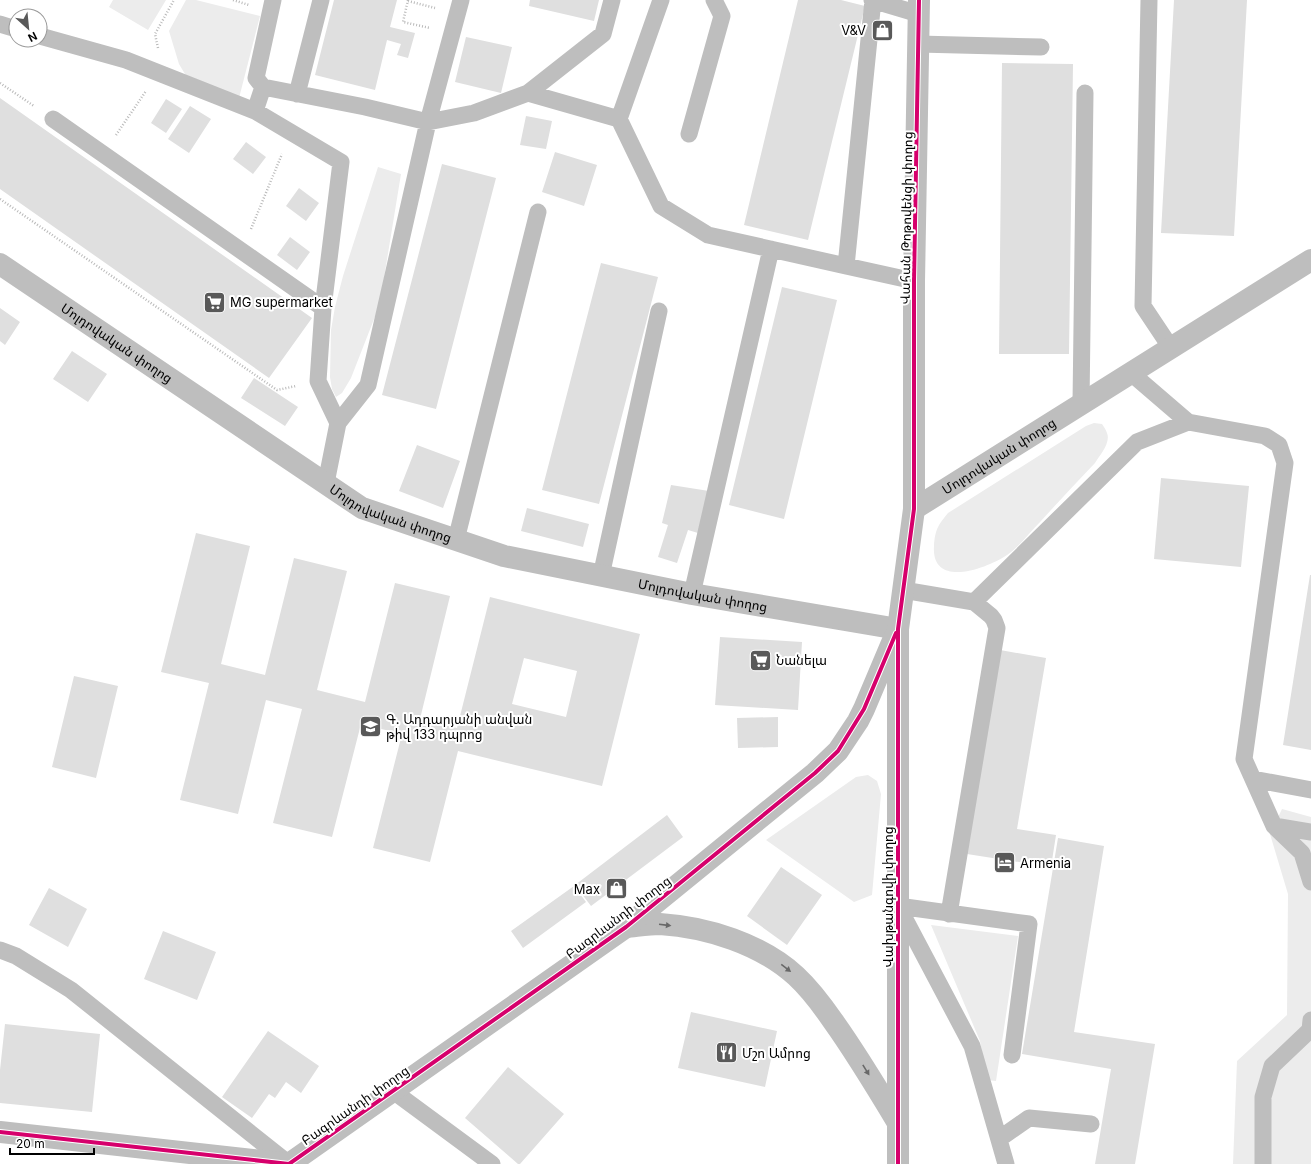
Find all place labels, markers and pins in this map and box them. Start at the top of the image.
shop icon: V&V [869,17,895,43]
place label: V&V [841,22,866,38]
supermarket icon: MG supermarket [201,289,227,315]
place label: MG supermarket [230,294,333,310]
supermarket icon: Նանելա [747,647,773,673]
place label: Նանելա [776,652,827,668]
place label: Գ. Ադդարյանի անվան թիվ 133 դպրոց [386,711,532,742]
school or university icon: Գ. Ադդարյանի անվան թիվ 133 դպրոց [358,713,384,739]
hotel icon: Armenia [991,850,1017,876]
place label: Armenia [1020,855,1071,871]
shop icon: Max [603,876,629,902]
place label: Max [574,881,600,897]
restaurant icon: Մշո Ամրոց [714,1040,740,1066]
place label: Մշո Ամրոց [742,1045,811,1061]

